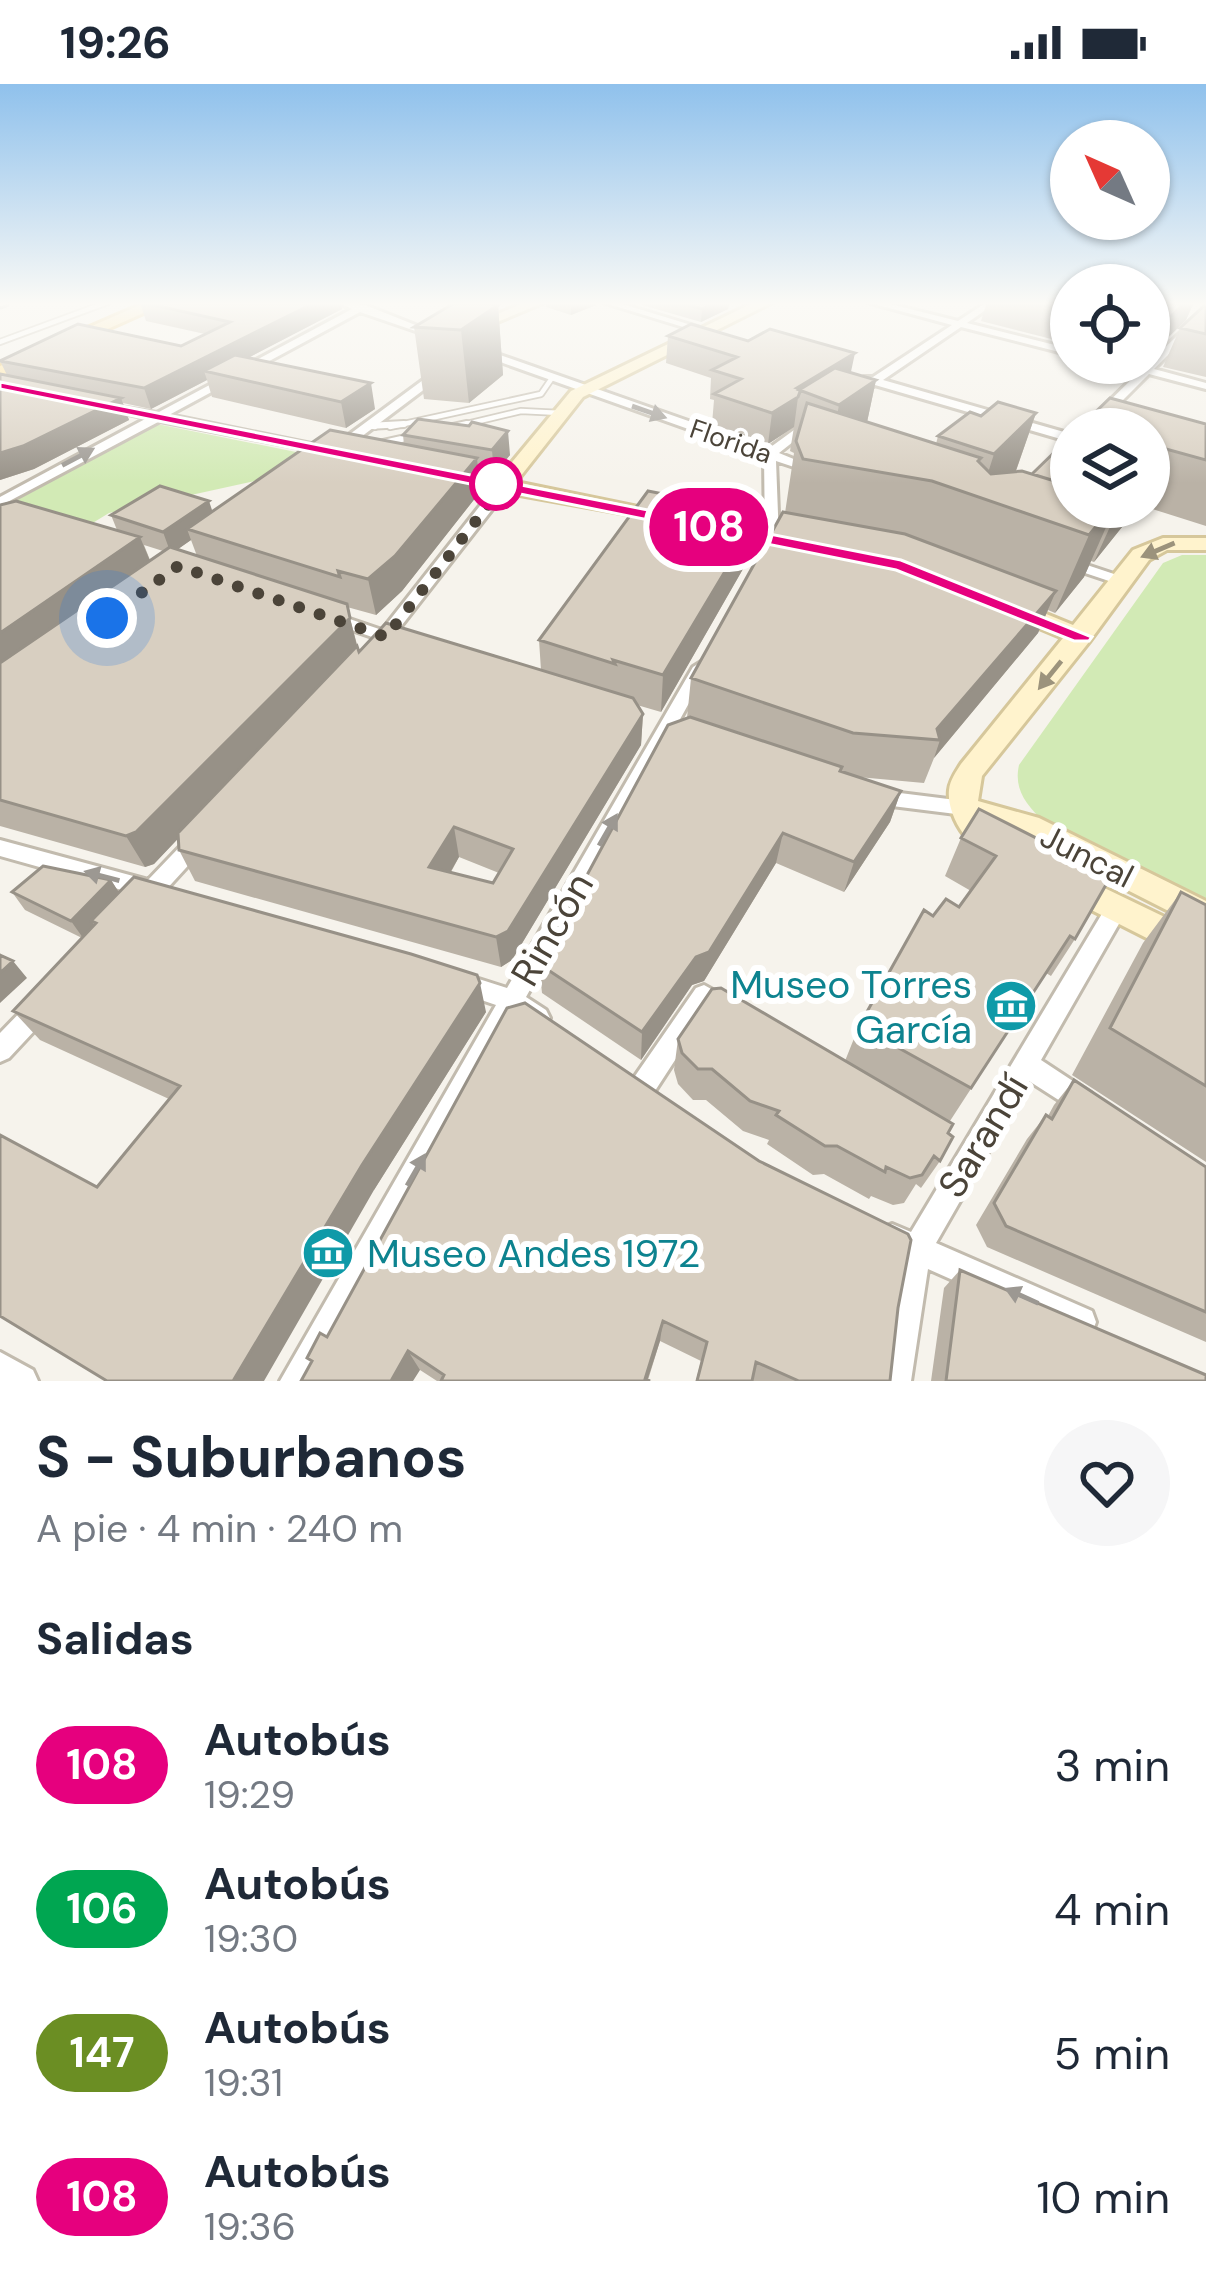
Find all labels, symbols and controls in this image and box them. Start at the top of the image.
text: 19:26 [60,13,171,72]
north arrow [1050,120,1170,240]
map controls [1050,120,1170,528]
button: locate [1050,264,1170,384]
one-way arrow [632,404,668,422]
button: layers [1050,408,1170,528]
street label: Florida [685,411,777,471]
one-way arrow [61,448,95,468]
unlabelled marker [471,459,521,509]
line badge: 108 [640,488,778,566]
text: 108 [673,499,745,554]
one-way arrow [1140,541,1176,560]
your location [77,588,137,648]
one-way arrow [1038,659,1064,690]
one-way arrow [597,814,618,847]
street label: Juncal [1033,814,1141,898]
street label: Rincón [499,863,605,995]
one-way arrow [83,865,120,884]
place label: Museo Torres García [730,959,972,1055]
museum icon: Museo Torres García [983,978,1039,1034]
street label: Sarandí [926,1065,1040,1207]
one-way arrow [405,1152,426,1187]
museum icon: Museo Andes 1972 [300,1225,356,1281]
place label: Museo Andes 1972 [367,1228,700,1279]
one-way arrow [1004,1286,1039,1306]
text: S - Suburbanos [36,1420,466,1495]
button: heart [1044,1420,1170,1546]
text: A pie · 4 min · 240 m [36,1503,403,1554]
text: Salidas [36,1609,194,1668]
text: Autobús [204,1710,391,1769]
text: 3 min [1055,1736,1170,1795]
text: 108 [66,1737,138,1792]
text: 19:29 [204,1769,295,1820]
text: Autobús [204,1854,391,1913]
text: 4 min [1054,1880,1170,1939]
text: 106 [66,1881,138,1936]
text: 19:30 [204,1913,298,1964]
text: Autobús [204,1998,391,2057]
text: 5 min [1054,2024,1170,2083]
text: 147 [69,2025,135,2080]
text: 19:31 [204,2057,283,2108]
text: Autobús [204,2142,391,2201]
text: 10 min [1036,2168,1170,2227]
text: 108 [66,2169,138,2224]
text: 19:36 [204,2201,296,2252]

